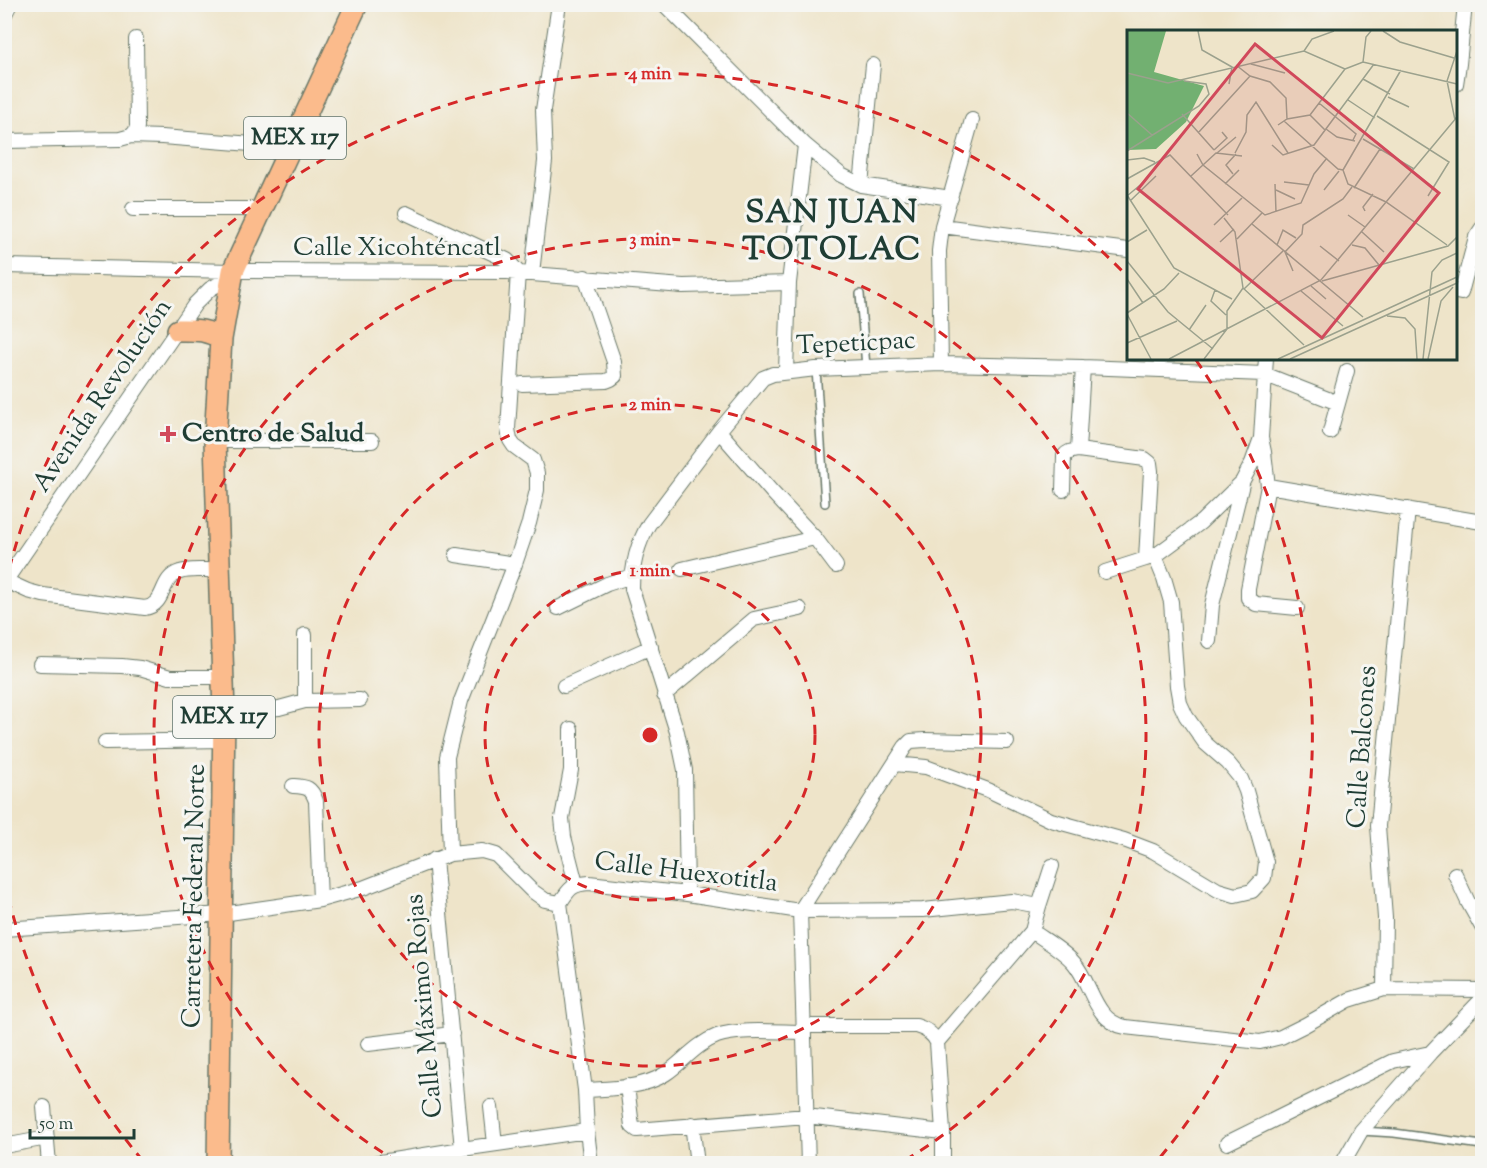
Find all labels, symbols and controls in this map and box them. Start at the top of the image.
inset map [1127,30,1457,360]
text: 4 min [627,62,672,88]
road number: MEX 117 [244,117,346,159]
district label: SAN JUAN TOTOLAC [742,191,922,274]
text: 3 min [629,228,671,254]
street label: Calle Xicohténcatl [293,230,501,267]
street label: Avenida Revolución [24,292,182,500]
street label: Tepeticpac [795,322,917,366]
text: 2 min [629,393,672,419]
place label: Centro de Salud [182,416,364,453]
marker: Centro de Salud [159,425,177,443]
text: 1 min [630,559,671,585]
street label: Calle Balcones [1339,664,1387,830]
road number: MEX 117 [173,696,275,738]
centre of rings [640,725,660,745]
street label: Carretera Federal Norte [174,763,216,1029]
street label: Calle Huexotitla [592,843,780,903]
street label: Calle Máximo Rojas [397,893,453,1119]
scale bar [30,1102,134,1140]
text: 50 m [38,1112,74,1138]

